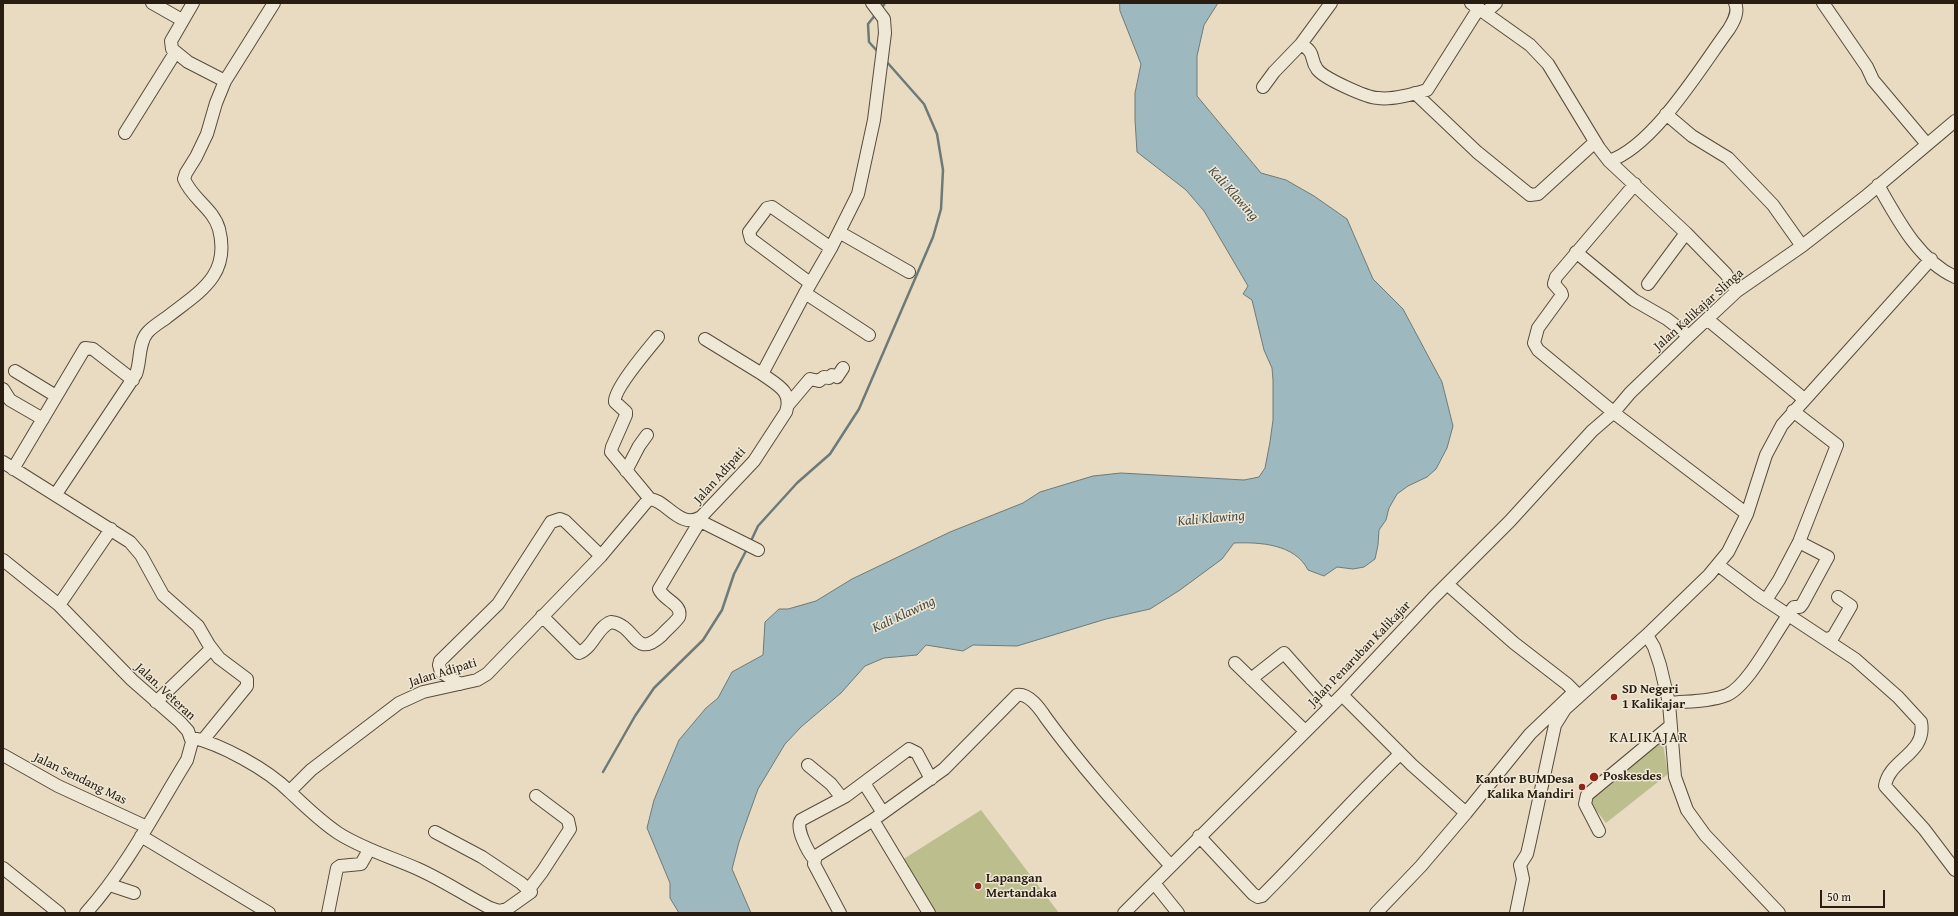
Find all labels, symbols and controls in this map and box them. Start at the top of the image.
water label: Kali Klawing [1204,163,1262,225]
street label: Jalan Kalikajar Slinga [1651,266,1747,354]
street label: Jalan Adipati [691,445,749,507]
water label: Kali Klawing [1177,508,1245,530]
water label: Kali Klawing [870,593,938,637]
street label: Jalan Penaruban Kalikajar [1305,598,1415,710]
street label: Jalan Adipati [407,655,479,691]
street label: Jalan. Veteran [132,660,198,724]
place label: SD Negeri 1 Kalikajar [1622,682,1685,713]
marker: SD Negeri 1 Kalikajar [1609,692,1619,702]
district label: KALIKAJAR [1609,729,1689,747]
street label: Jalan Sendang Mas [31,750,129,808]
place label: Poskesdes [1603,769,1662,785]
marker: Poskesdes [1588,771,1600,783]
place label: Kantor BUMDesa Kalika Mandiri [1476,772,1574,803]
marker: Kantor BUMDesa Kalika Mandiri [1577,782,1587,792]
place label: Lapangan Mertandaka [986,871,1057,902]
marker: Lapangan Mertandaka [973,881,983,891]
scale bar [1822,882,1887,908]
text: 50 m [1827,888,1851,905]

